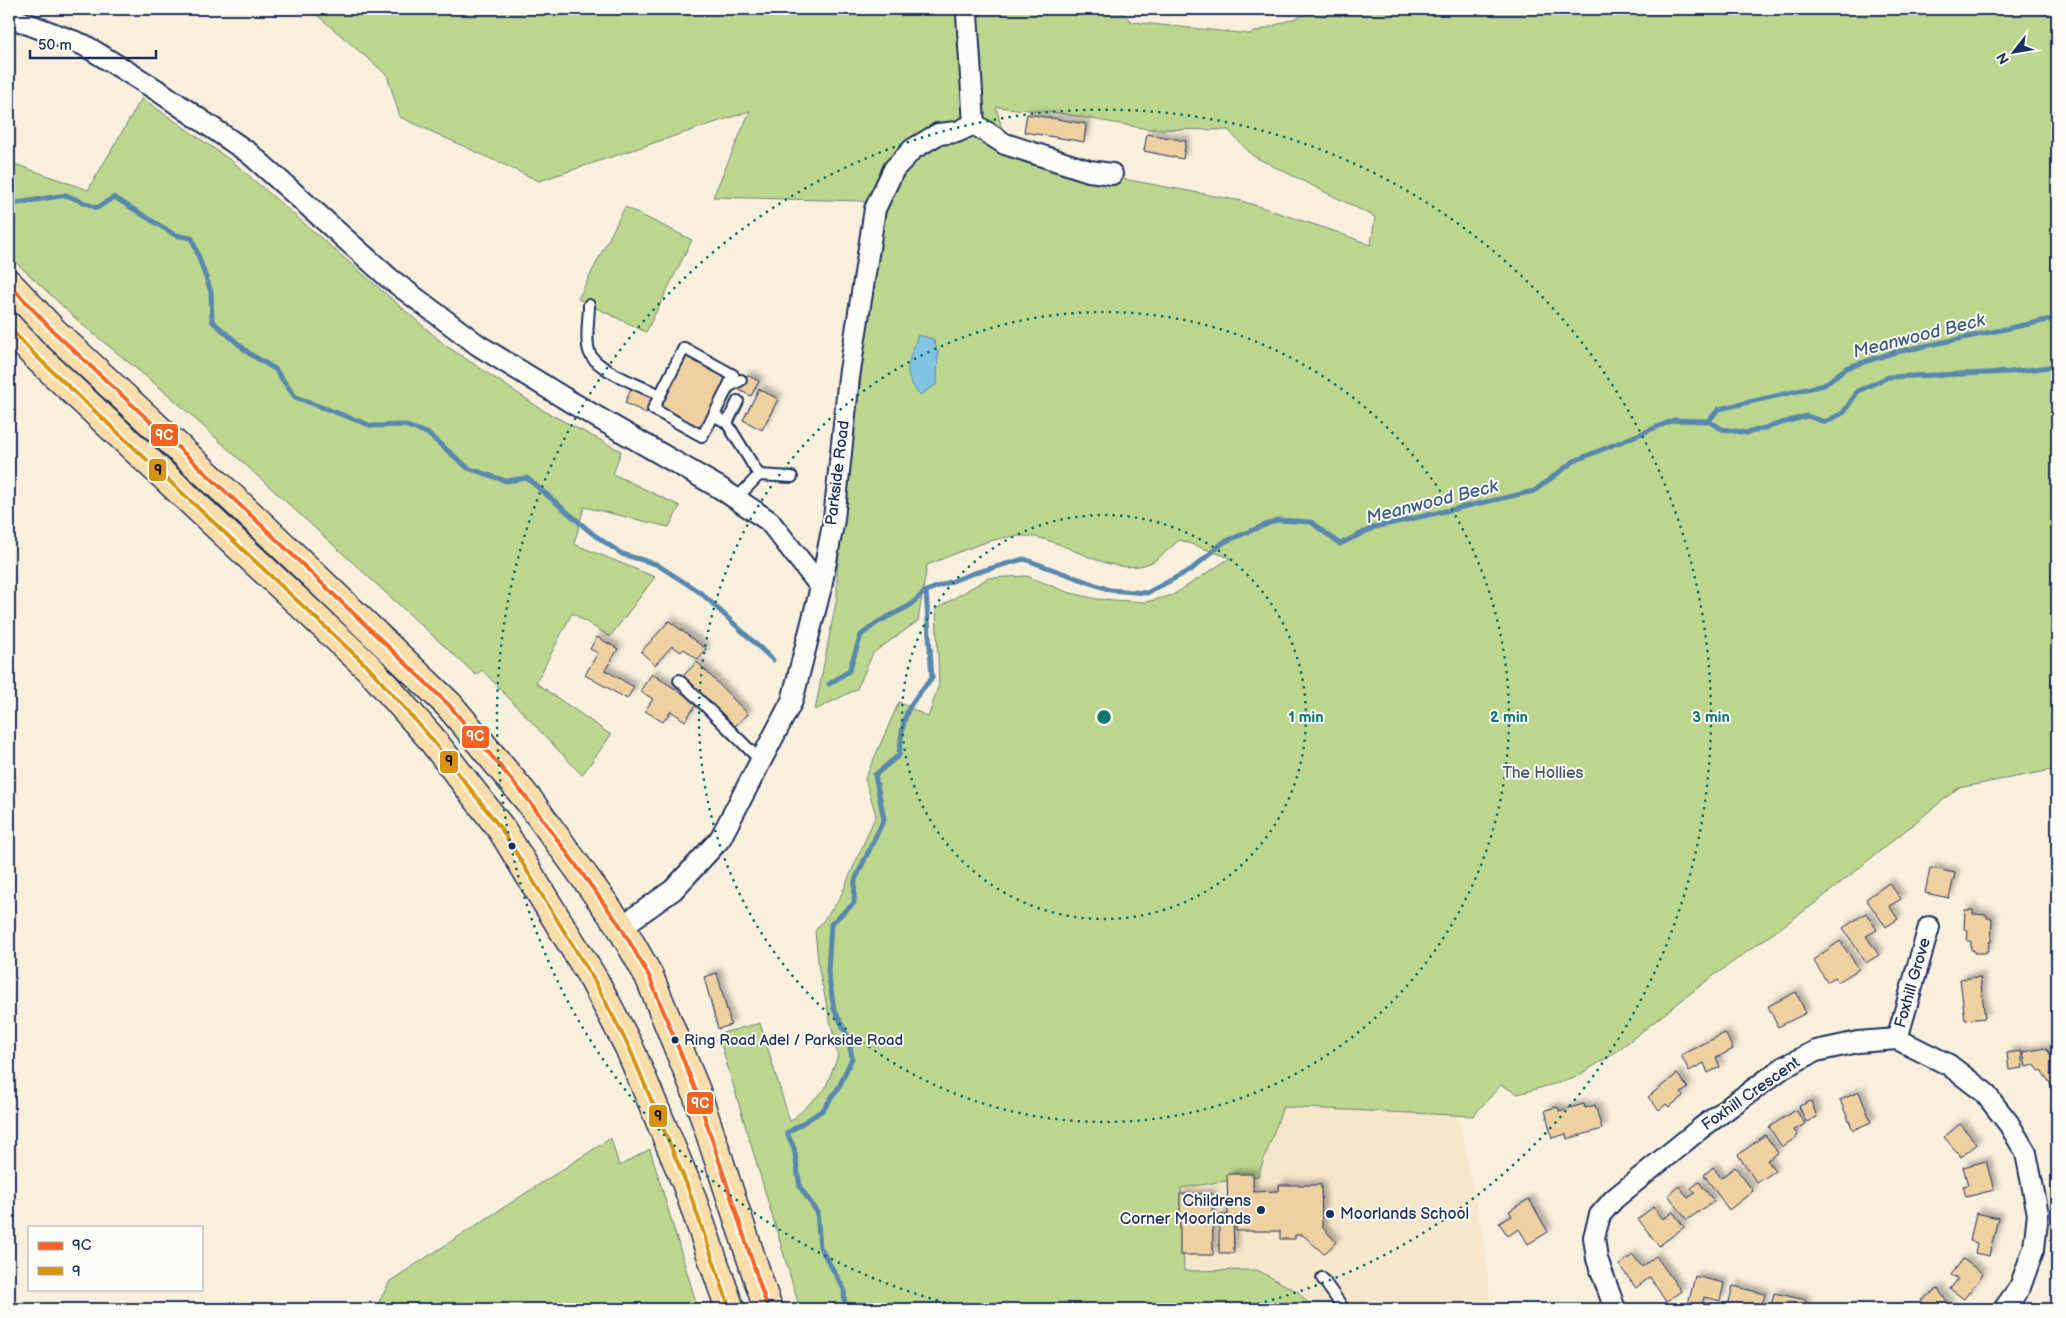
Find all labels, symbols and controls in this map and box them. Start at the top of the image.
scale bar [30,28,156,60]
north arrow [1988,28,2038,78]
text: 50 m [38,36,72,55]
text: N [1993,50,2013,67]
water label: Meanwood Beck [1851,309,1988,363]
street label: Parkside Road [822,420,854,526]
line badge: 9C [150,423,179,447]
text: 9C [155,427,173,444]
line badge: 9 [148,458,167,482]
text: 9 [154,462,162,479]
water label: Meanwood Beck [1364,475,1501,529]
centre of rings [1095,708,1113,726]
text: 1 min [1288,708,1324,727]
text: 2 min [1490,708,1528,727]
text: 3 min [1692,708,1730,727]
line badge: 9C [461,725,490,749]
text: 9C [466,728,484,745]
line badge: 9 [439,750,459,774]
text: 9 [445,753,453,770]
park label: The Hollies [1503,764,1584,783]
unlabelled marker [507,841,517,851]
street label: Foxhill Grove [1891,935,1935,1030]
place label: Ring Road Adel / Parkside Road [684,1031,903,1050]
marker: Ring Road Adel / Parkside Road [670,1035,680,1045]
street label: Foxhill Crescent [1698,1053,1804,1135]
line badge: 9C [686,1091,714,1115]
text: 9C [691,1095,709,1112]
line badge: 9 [648,1104,668,1128]
text: 9 [654,1108,662,1125]
place label: Childrens Corner Moorlands [1120,1192,1251,1229]
marker: Childrens Corner Moorlands [1255,1204,1267,1216]
place label: Moorlands School [1340,1205,1469,1224]
marker: Moorlands School [1324,1208,1336,1220]
legend [28,1226,202,1290]
text: 9C [72,1236,92,1255]
text: 9 [72,1262,81,1281]

